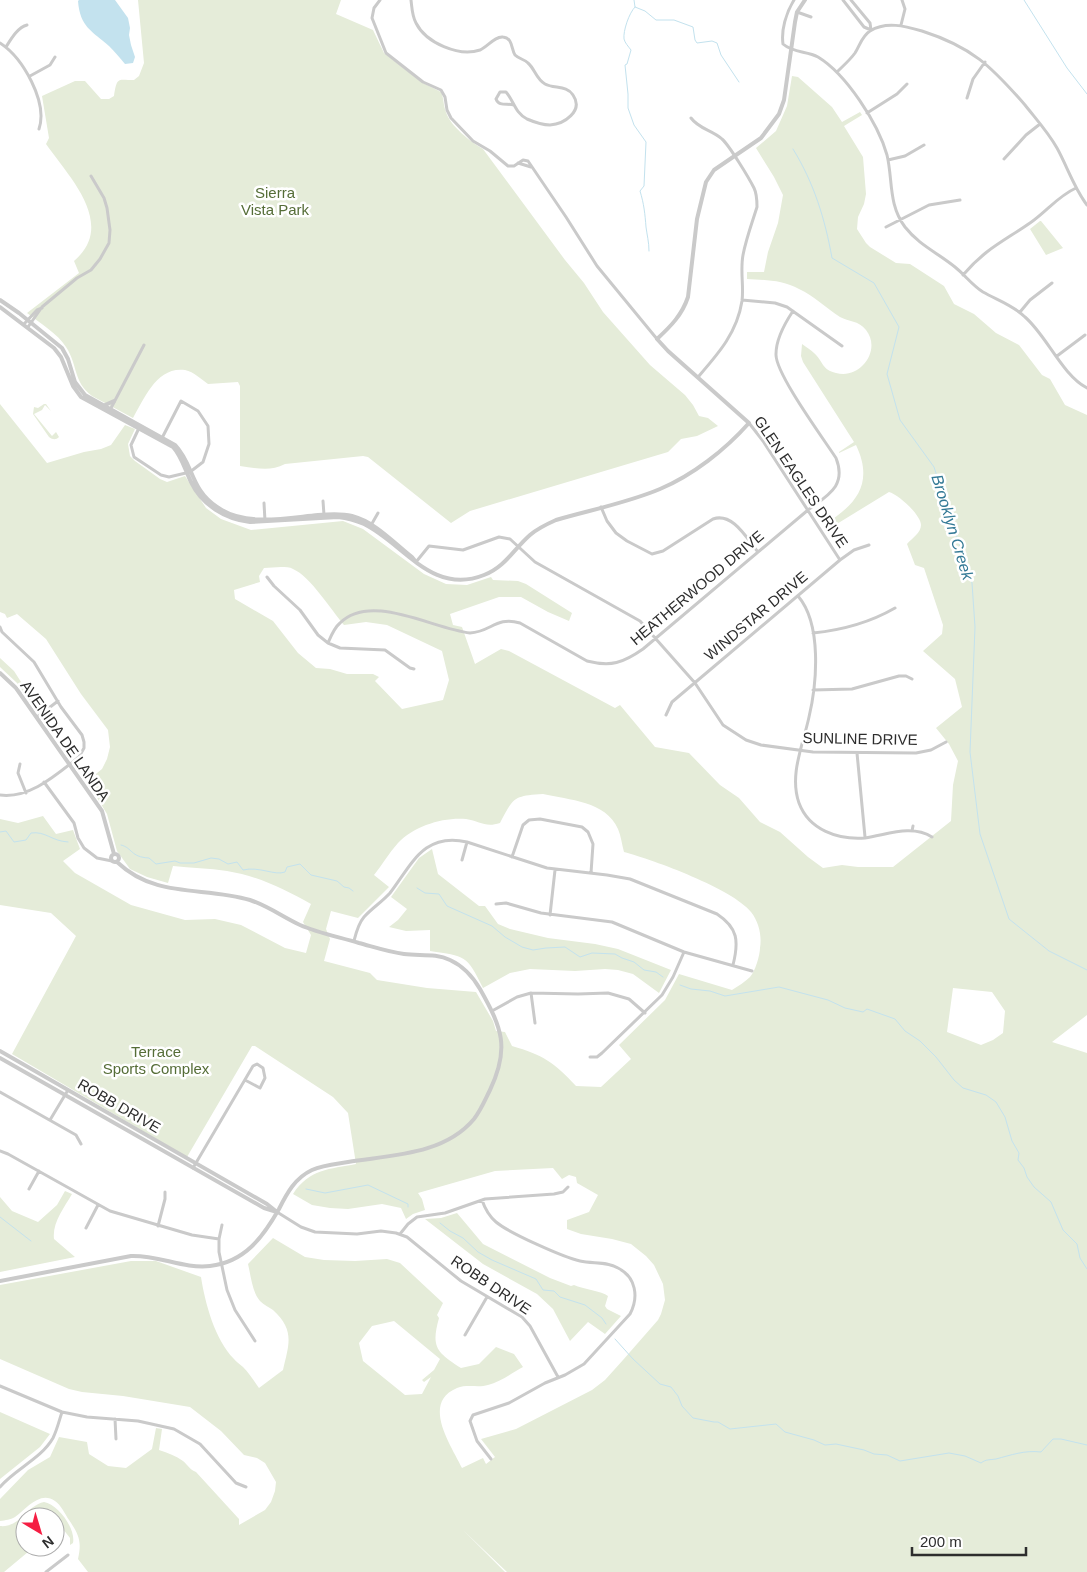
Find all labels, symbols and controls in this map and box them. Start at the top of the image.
park label: Sierra Vista Park [241,184,310,218]
street label: GLEN EAGLES DRIVE [751,413,852,551]
water label: Brooklyn Creek [928,472,977,583]
street label: HEATHERWOOD DRIVE [627,527,767,648]
street label: WINDSTAR DRIVE [701,568,811,664]
street label: AVENIDA DE LANDA [17,677,113,804]
street label: SUNLINE DRIVE [802,729,918,748]
park label: Terrace Sports Complex [103,1043,210,1077]
street label: ROBB DRIVE [75,1075,164,1136]
street label: ROBB DRIVE [448,1252,534,1318]
north arrow [15,1507,65,1557]
scale bar [912,1524,1026,1556]
text: N [39,1533,57,1552]
text: 200 m [920,1533,962,1550]

